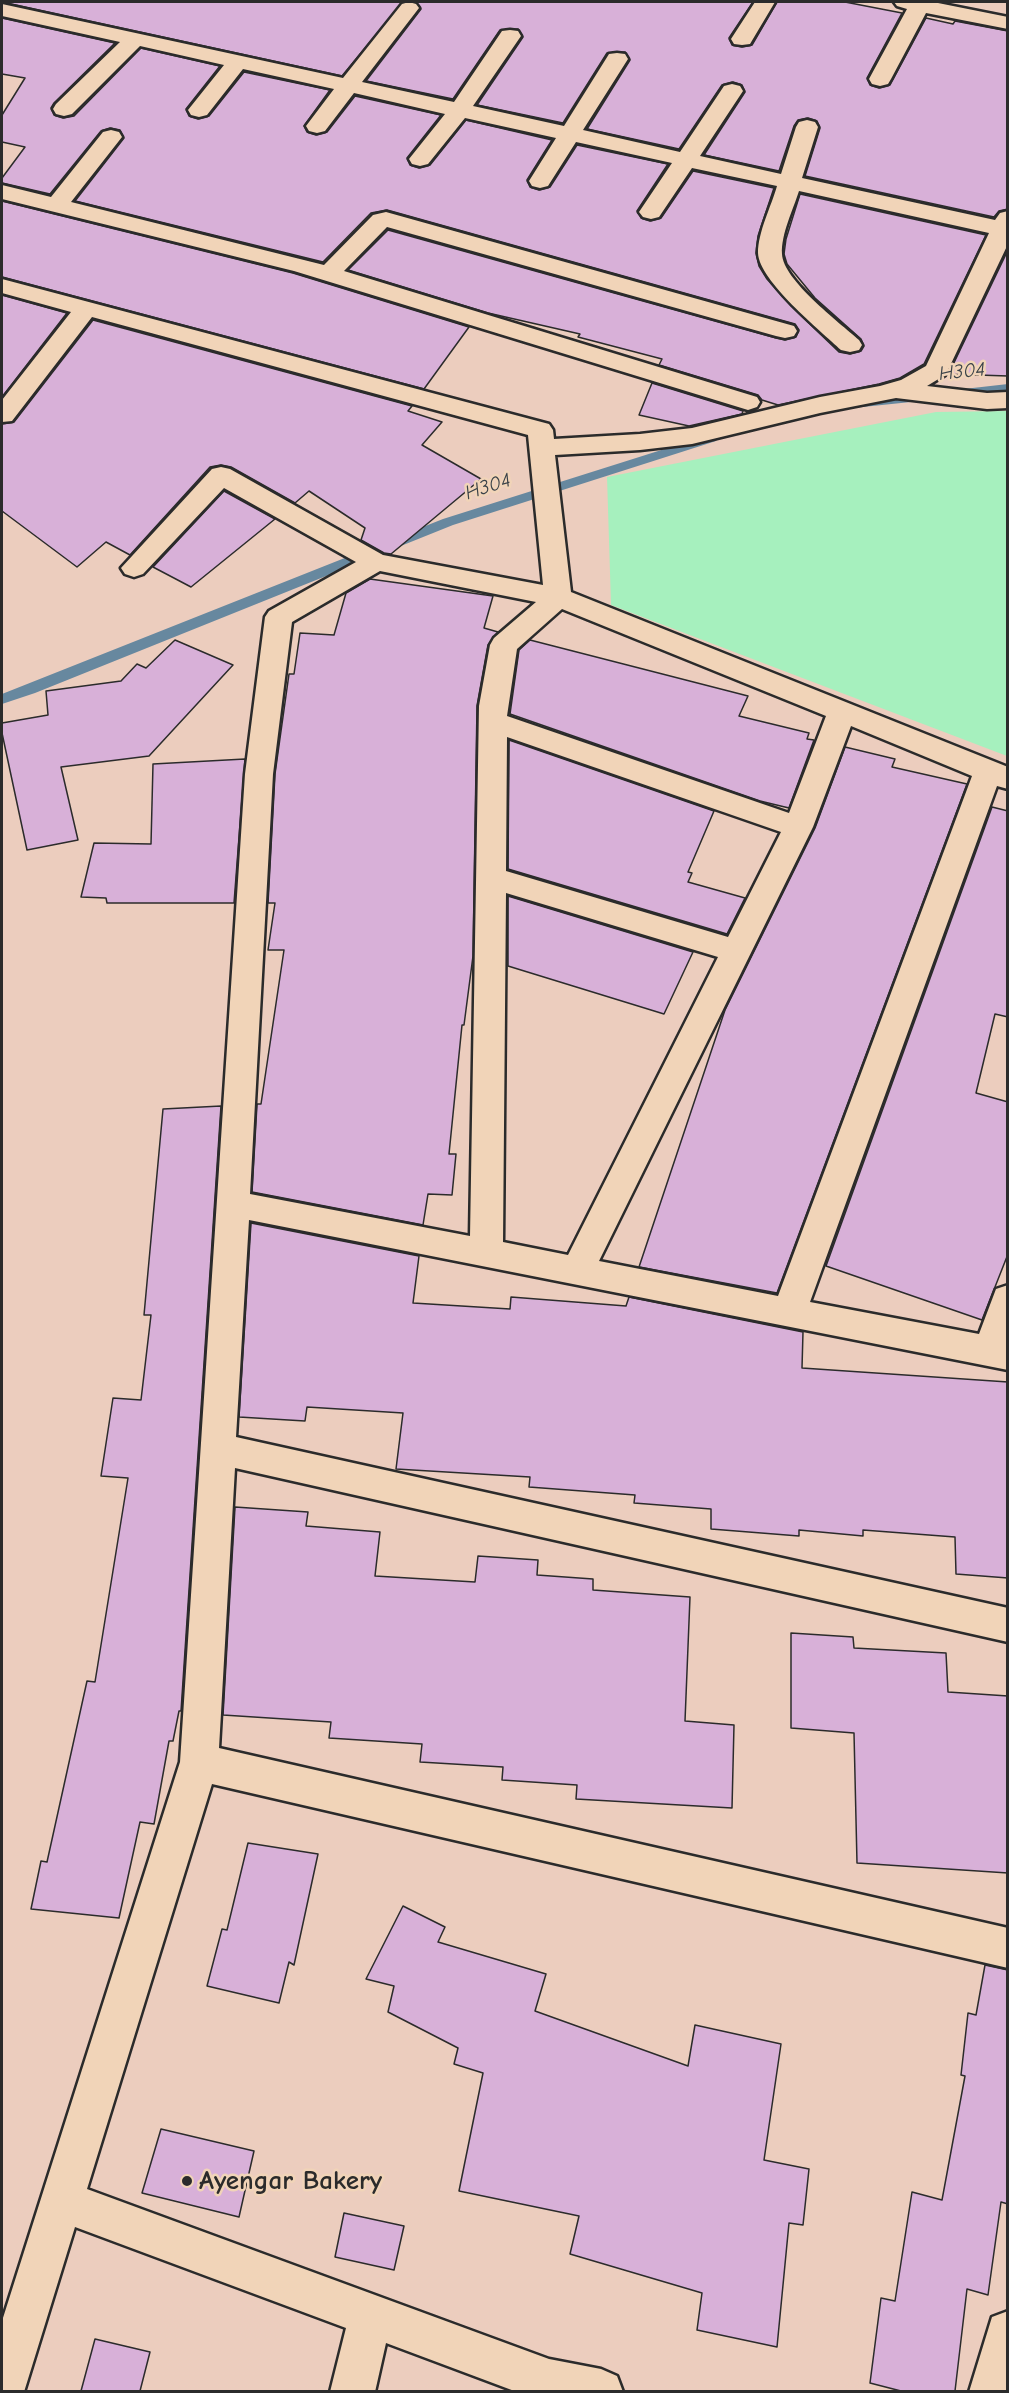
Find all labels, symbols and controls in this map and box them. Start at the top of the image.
water label: H304 [938,358,986,386]
water label: H304 [462,468,514,506]
place label: Ayengar Bakery [199,2165,382,2197]
marker: Ayengar Bakery [180,2174,194,2188]

